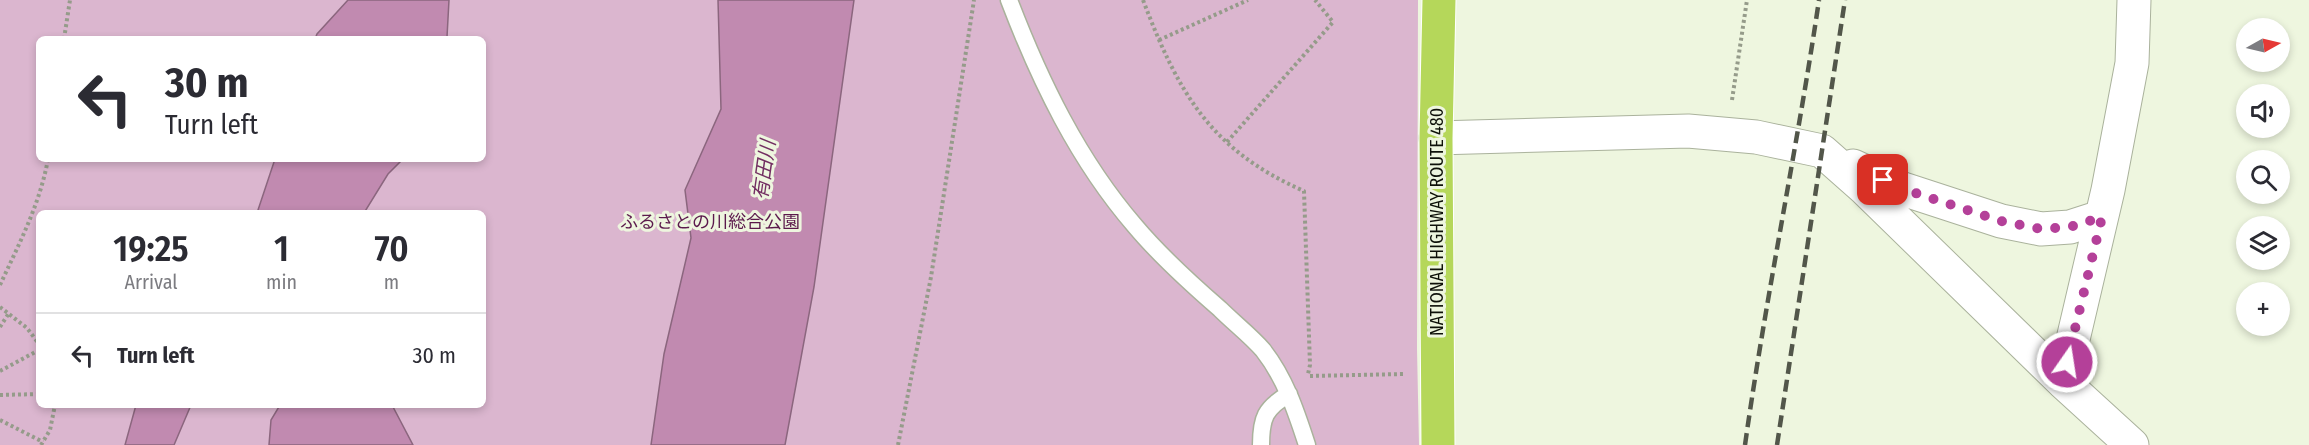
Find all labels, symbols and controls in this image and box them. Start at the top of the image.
north arrow [2236,18,2290,72]
map controls [2236,18,2290,336]
text: 30 m [165,58,249,108]
icon: left [66,60,144,138]
button: sound [2236,84,2290,138]
street label: NATIONAL HIGHWAY ROUTE 480 [1426,108,1448,336]
text: Turn left [165,109,258,141]
water label: 有田川 [748,137,780,201]
button: search [2236,150,2290,204]
pin [1857,154,1908,205]
icon: arrive [1866,163,1899,196]
park label: ふるさとの川総合公園 [620,211,800,233]
button: layers [2236,216,2290,270]
text: 19:25 [113,227,189,271]
text: 1 [274,227,289,271]
text: 70 [374,227,409,271]
text: Arrival [125,270,178,294]
text: min [266,270,297,294]
text: m [384,270,399,294]
button: + [2236,282,2290,336]
position arrow [2035,330,2099,394]
icon: left [66,339,99,372]
text: Turn left [117,342,195,369]
text: 30 m [413,342,456,369]

